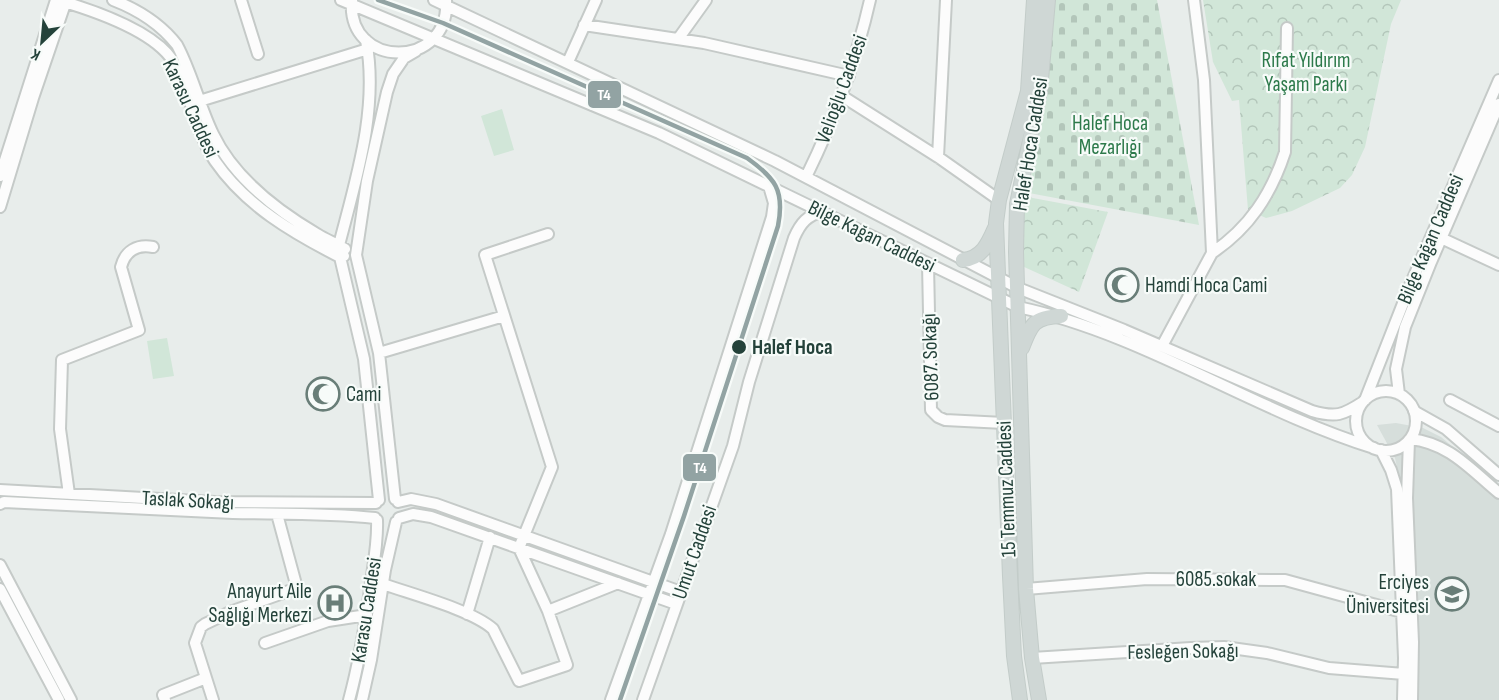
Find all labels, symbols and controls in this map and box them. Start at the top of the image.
north arrow [12,12,72,72]
street label: Velioğlu Caddesi [810,31,873,147]
text: K [28,44,44,64]
park label: Rıfat Yıldırım Yaşam Parkı [1261,48,1351,97]
street label: Karasu Caddesi [157,55,224,162]
street label: Halef Hoca Caddesi [1008,76,1053,213]
line badge: T4 [587,80,622,109]
text: T4 [597,86,611,105]
park label: Halef Hoca Mezarlığı [1072,111,1148,160]
street label: Bilge Kağan Caddesi [1392,171,1469,308]
street label: Bilge Kağan Caddesi [804,195,940,278]
mosque icon: Hamdi Hoca Cami [1104,267,1140,303]
place label: Hamdi Hoca Cami [1145,273,1267,298]
street label: 6087. Sokağı [916,313,945,401]
place label: Halef Hoca [752,335,832,360]
marker: Halef Hoca [730,338,748,356]
mosque icon: Cami [305,376,341,412]
place label: Cami [346,382,381,407]
street label: 15 Temmuz Caddesi [992,420,1021,558]
line badge: T4 [682,453,717,482]
text: T4 [693,459,707,478]
street label: Taslak Sokağı [141,486,235,515]
street label: Umut Caddesi [667,502,722,602]
street label: Karasu Caddesi [346,556,387,664]
street label: 6085.sokak [1176,567,1256,592]
place label: Erciyes Üniversitesi [1346,570,1429,619]
school or university icon: Erciyes Üniversitesi [1434,576,1470,612]
place label: Anayurt Aile Sağlığı Merkezi [209,579,312,628]
hospital icon: Anayurt Aile Sağlığı Merkezi [317,585,353,621]
street label: Fesleğen Sokağı [1127,638,1239,665]

